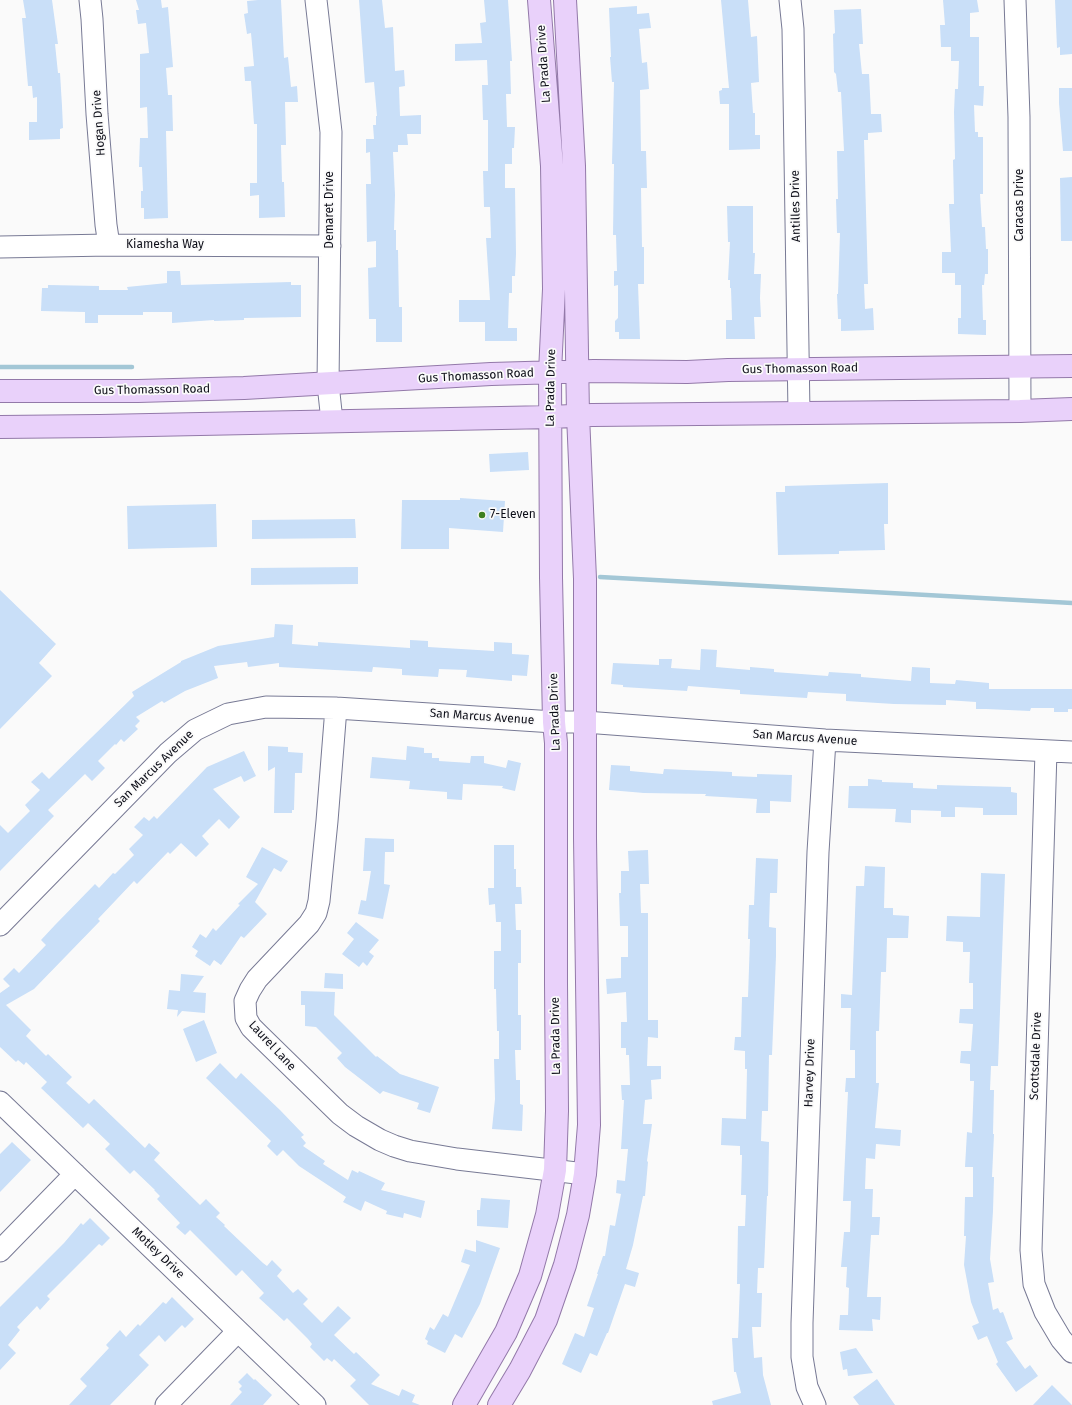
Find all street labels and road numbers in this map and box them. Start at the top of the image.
street label: La Prada Drive [534,25,554,103]
street label: Hogan Drive [90,90,108,156]
street label: Caracas Drive [1013,169,1027,241]
street label: Antilles Drive [788,170,804,242]
street label: Demaret Drive [323,171,337,249]
street label: Kiamesha Way [126,238,204,252]
street label: La Prada Drive [543,349,559,427]
street label: Gus Thomasson Road [742,361,858,377]
street label: Gus Thomasson Road [418,366,534,386]
street label: Gus Thomasson Road [94,382,210,398]
street label: La Prada Drive [546,673,564,751]
street label: San Marcus Avenue [429,706,535,728]
street label: San Marcus Avenue [111,727,197,811]
street label: San Marcus Avenue [752,727,858,749]
street label: La Prada Drive [548,997,564,1075]
street label: Scottsdale Drive [1027,1012,1045,1100]
street label: Laurel Lane [245,1018,299,1074]
street label: Harvey Drive [802,1038,818,1108]
street label: Motley Drive [129,1224,187,1282]

